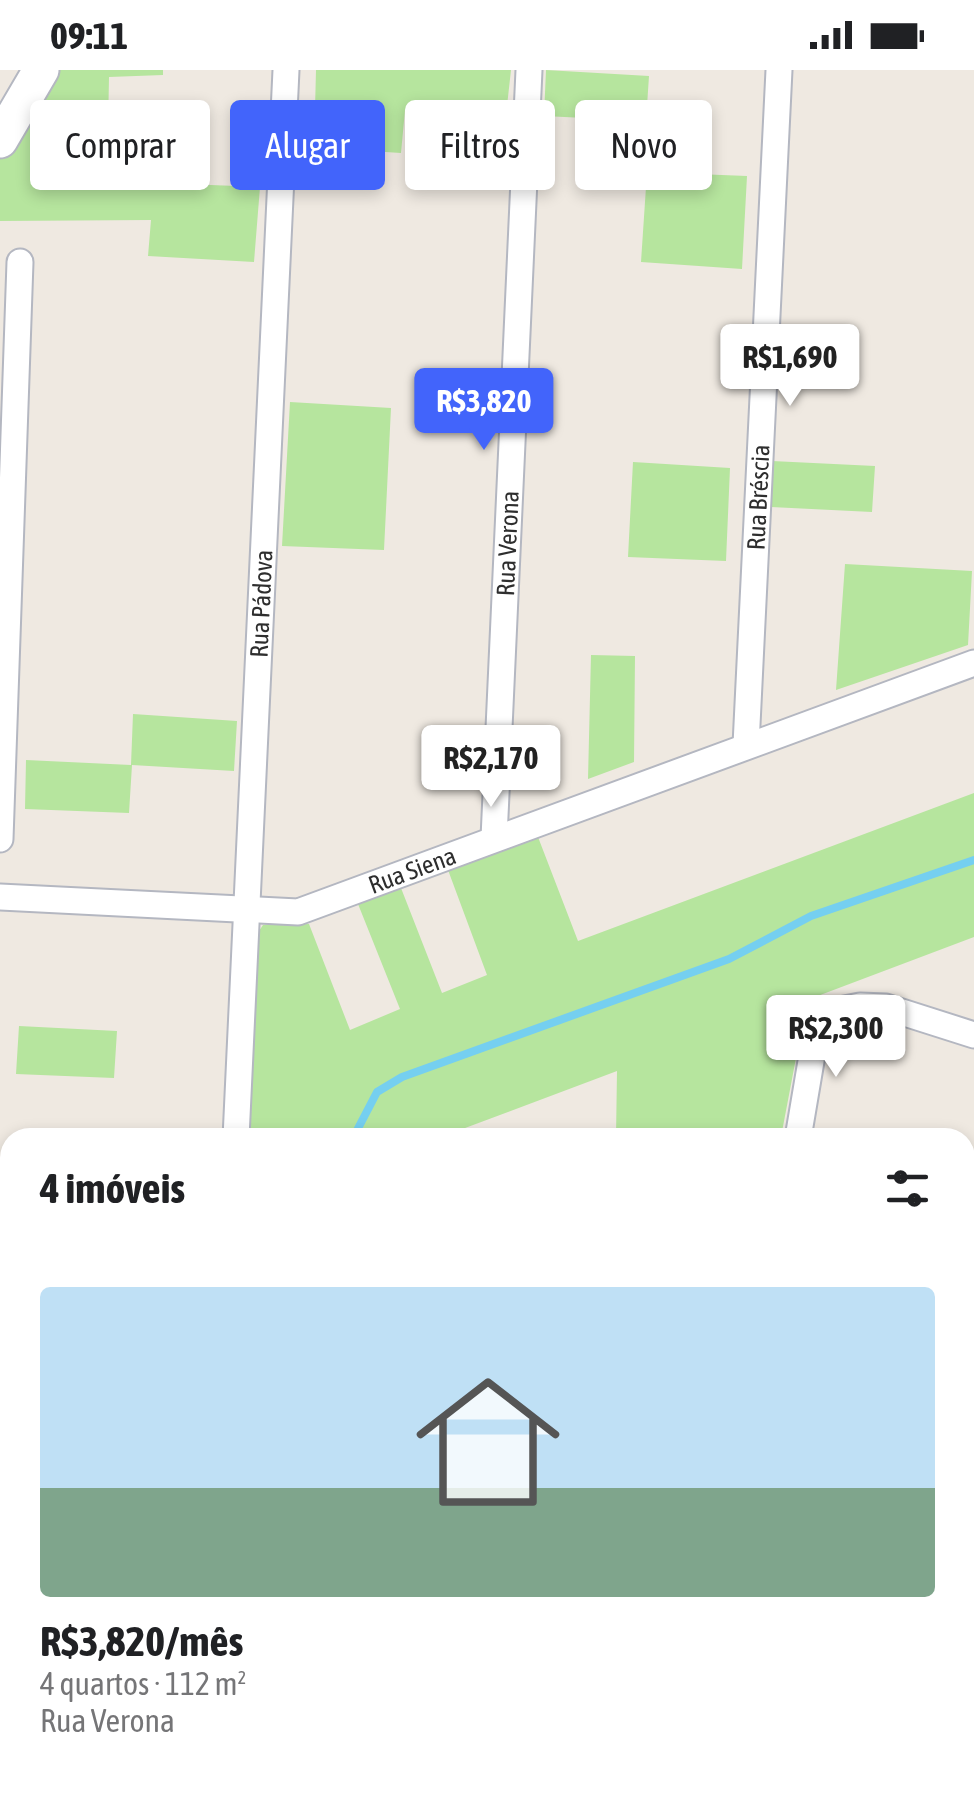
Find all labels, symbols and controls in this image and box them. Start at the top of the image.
text: 09:11 [50,14,128,57]
chip: Comprar [30,100,210,190]
chip: Alugar [230,100,385,190]
chip: Filtros [405,100,555,190]
chip: Novo [575,100,712,190]
pin: R$1,690 [698,324,882,409]
text: R$1,690 [742,338,838,375]
pin: R$3,820 [392,368,576,453]
text: R$3,820 [436,382,532,419]
street label: Rua Bréscia [742,444,775,551]
street label: Rua Verona [491,490,524,597]
street label: Rua Pádova [245,549,278,658]
pin: R$2,170 [399,725,583,810]
text: R$2,170 [443,739,539,776]
street label: Rua Siena [365,841,460,899]
pin: R$2,300 [744,995,928,1080]
text: R$2,300 [788,1009,884,1046]
icon: filters [880,1161,935,1216]
text: 4 imóveis [40,1164,185,1212]
icon: home [398,1352,578,1532]
text: R$3,820/mês [40,1617,243,1665]
text: 4 quartos · 112 m² [40,1665,246,1702]
text: Rua Verona [40,1702,175,1739]

